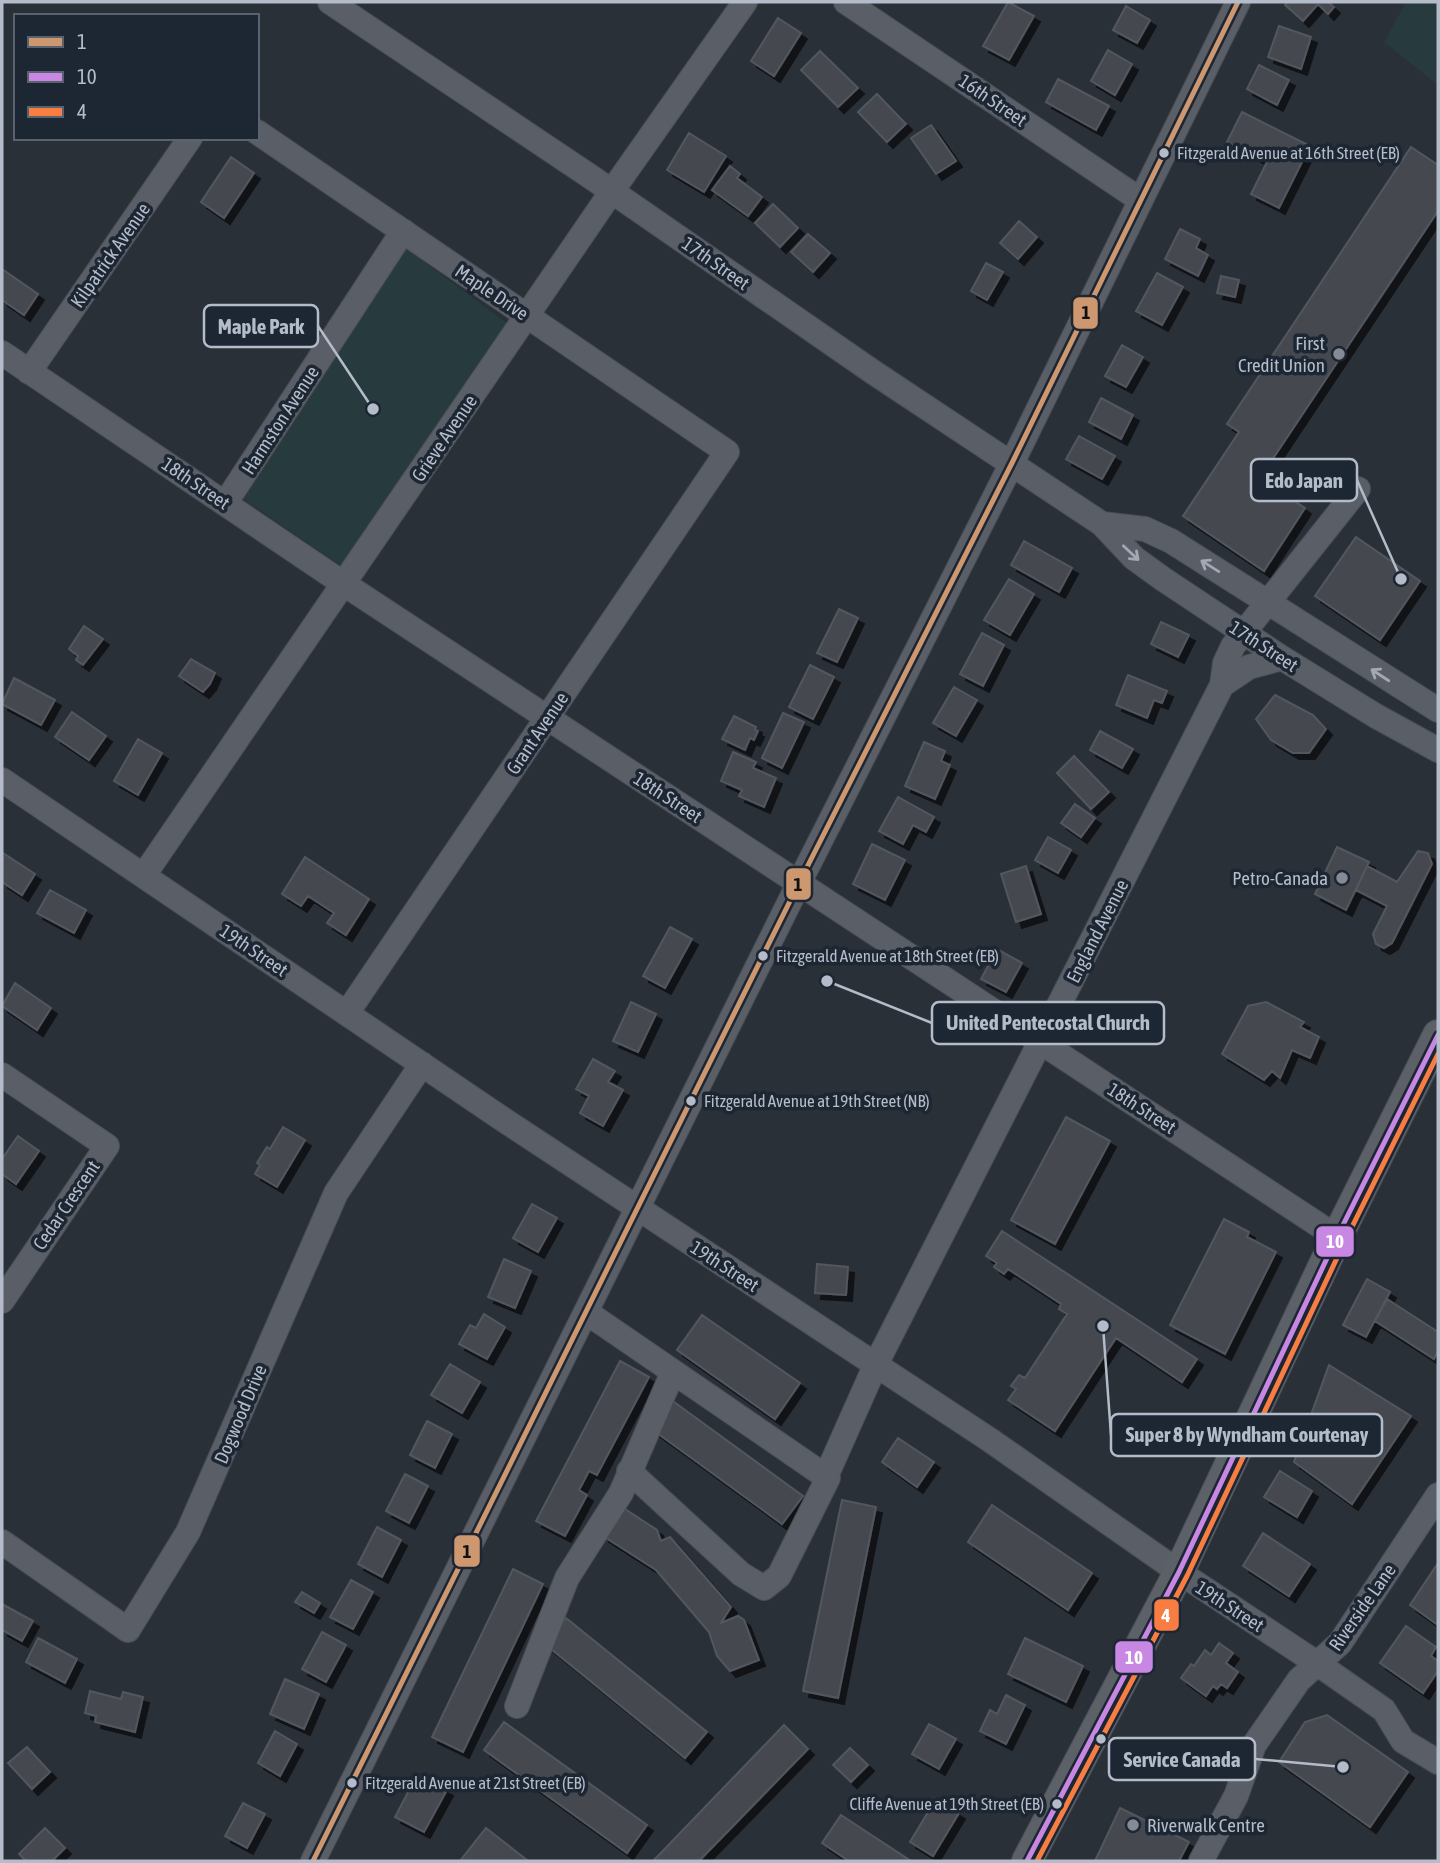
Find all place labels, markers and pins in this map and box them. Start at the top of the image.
place label: Fitzgerald Avenue at 16th Street (EB) [1177,143,1400,163]
marker: Fitzgerald Avenue at 16th Street (EB) [1157,146,1171,160]
callout: Maple Park [204,305,318,347]
place label: First Credit Union [1238,332,1325,376]
marker: First Credit Union [1331,346,1347,362]
callout: Edo Japan [1251,459,1357,501]
place label: Petro-Canada [1232,867,1328,889]
marker: Petro-Canada [1334,870,1350,886]
place label: Fitzgerald Avenue at 18th Street (EB) [776,946,999,966]
marker: Fitzgerald Avenue at 18th Street (EB) [756,949,770,963]
callout: United Pentecostal Church [932,1002,1164,1044]
place label: Fitzgerald Avenue at 19th Street (NB) [704,1091,930,1111]
marker: Fitzgerald Avenue at 19th Street (NB) [684,1094,698,1108]
callout: Super 8 by Wyndham Courtenay [1111,1414,1382,1456]
unlabelled marker [1094,1732,1108,1746]
callout: Service Canada [1109,1738,1255,1780]
place label: Fitzgerald Avenue at 21st Street (EB) [365,1773,586,1793]
marker: Fitzgerald Avenue at 21st Street (EB) [345,1776,359,1790]
place label: Cliffe Avenue at 19th Street (EB) [850,1794,1044,1814]
marker: Cliffe Avenue at 19th Street (EB) [1050,1797,1064,1811]
place label: Riverwalk Centre [1147,1814,1265,1836]
marker: Riverwalk Centre [1125,1817,1141,1833]

